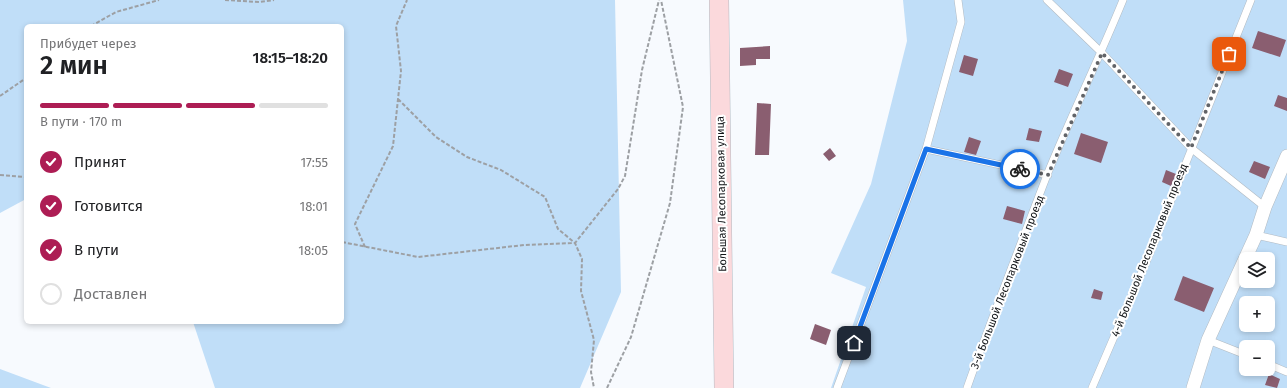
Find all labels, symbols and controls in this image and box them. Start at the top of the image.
text: Прибудет через [40,36,137,51]
pin [1212,37,1246,71]
icon: bag [1218,43,1240,65]
text: 18:15–18:20 [253,49,328,67]
text: 2 мин [40,50,108,81]
text: В пути · 170 m [40,114,122,129]
street label: Большая Лесопарковая улица [714,116,729,272]
courier [1000,149,1040,189]
icon: check [40,151,62,173]
text: Принят [74,153,126,171]
text: 17:55 [300,155,328,170]
icon: bike [1009,158,1031,180]
street label: 4-й Большой Лесопарковый проезд [1109,162,1190,339]
street label: 3-й Большой Лесопарковый проезд [968,193,1047,371]
icon: check [40,195,62,217]
text: Готовится [74,197,143,215]
text: 18:01 [300,199,328,214]
icon: check [40,239,62,261]
text: В пути [74,241,119,259]
text: 18:05 [298,243,328,258]
map controls [1239,252,1275,376]
button: layers [1239,252,1275,288]
text: Доставлен [74,285,147,303]
button: + [1239,296,1275,332]
pin [837,326,871,360]
icon: home [843,332,865,354]
button: − [1239,340,1275,376]

